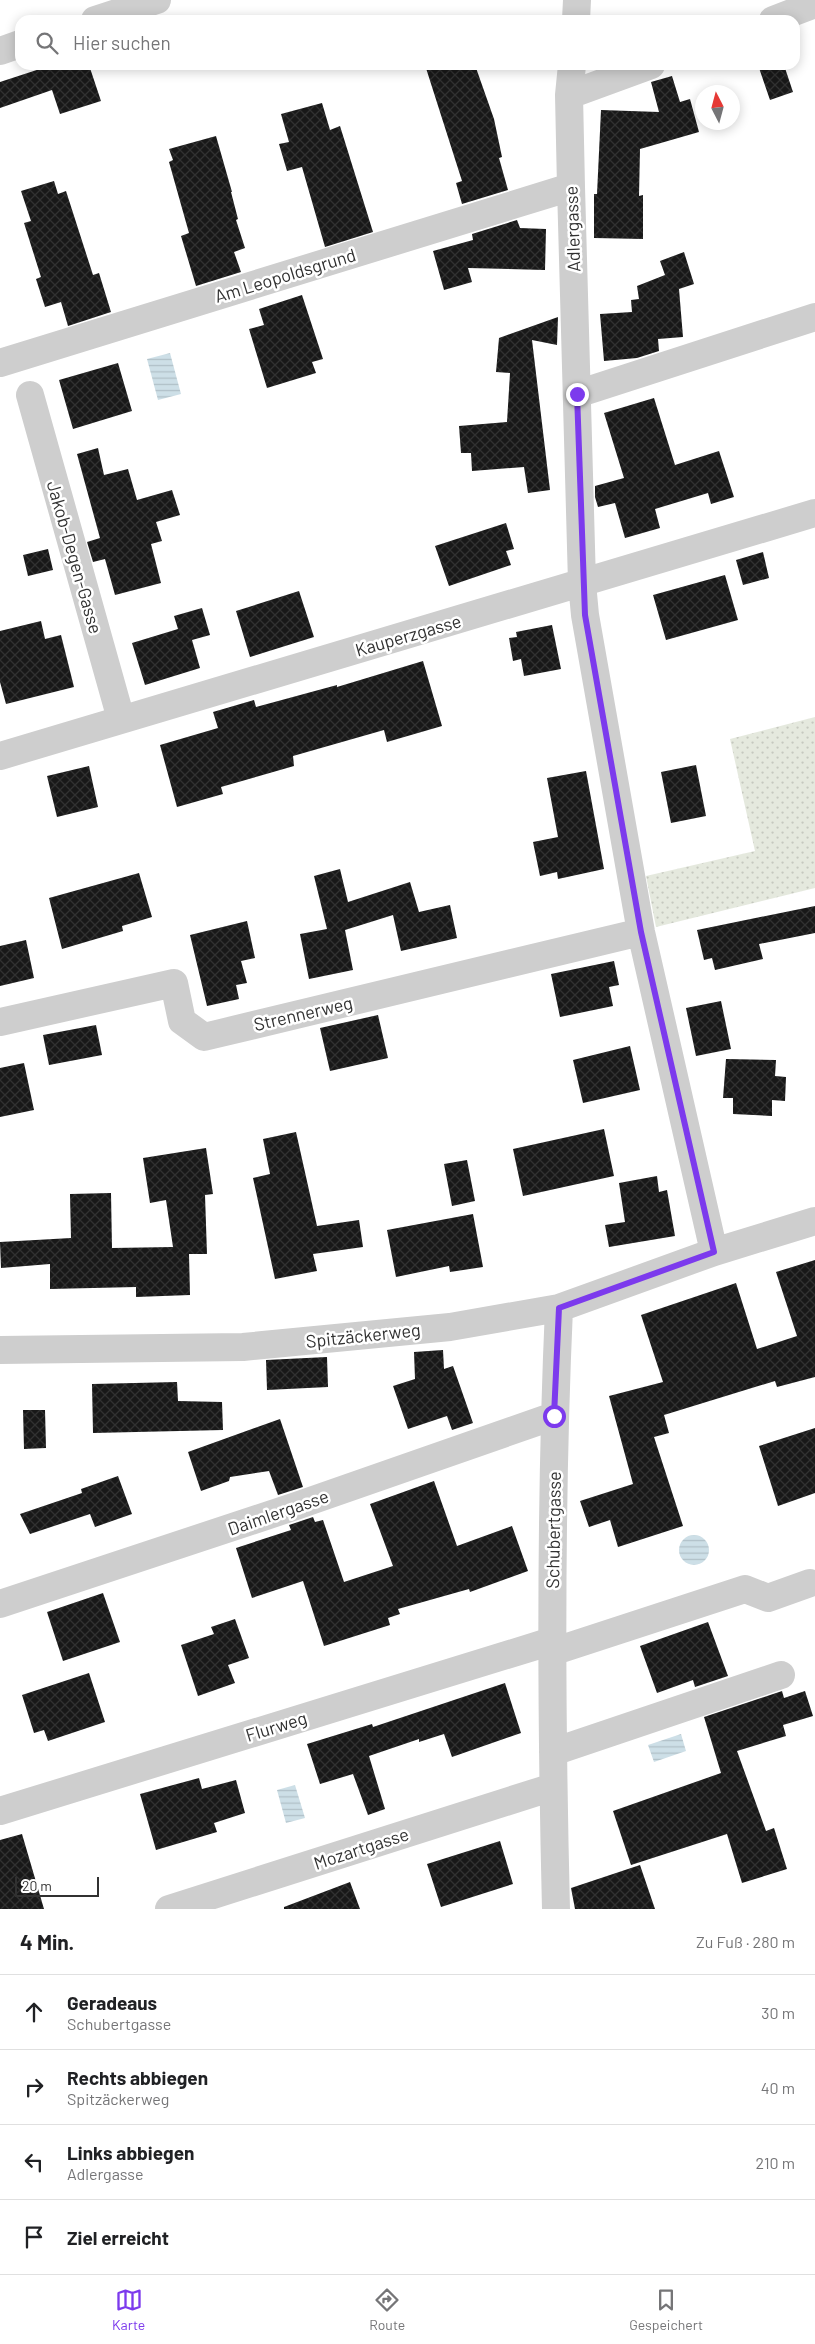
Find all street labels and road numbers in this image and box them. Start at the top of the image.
street label: Adlergasse [560,186,584,272]
street label: Am Leopoldsgrund [212,243,358,307]
street label: Jakob-Degen-Gasse [43,478,107,636]
street label: Kauperzgasse [352,609,464,661]
street label: Strennerweg [251,991,355,1035]
street label: Spitzäckerweg [305,1318,421,1352]
street label: Schubertgasse [541,1471,565,1589]
street label: Daimlergasse [225,1484,331,1540]
street label: Flurweg [243,1706,309,1746]
street label: Mozartgasse [311,1822,411,1874]

